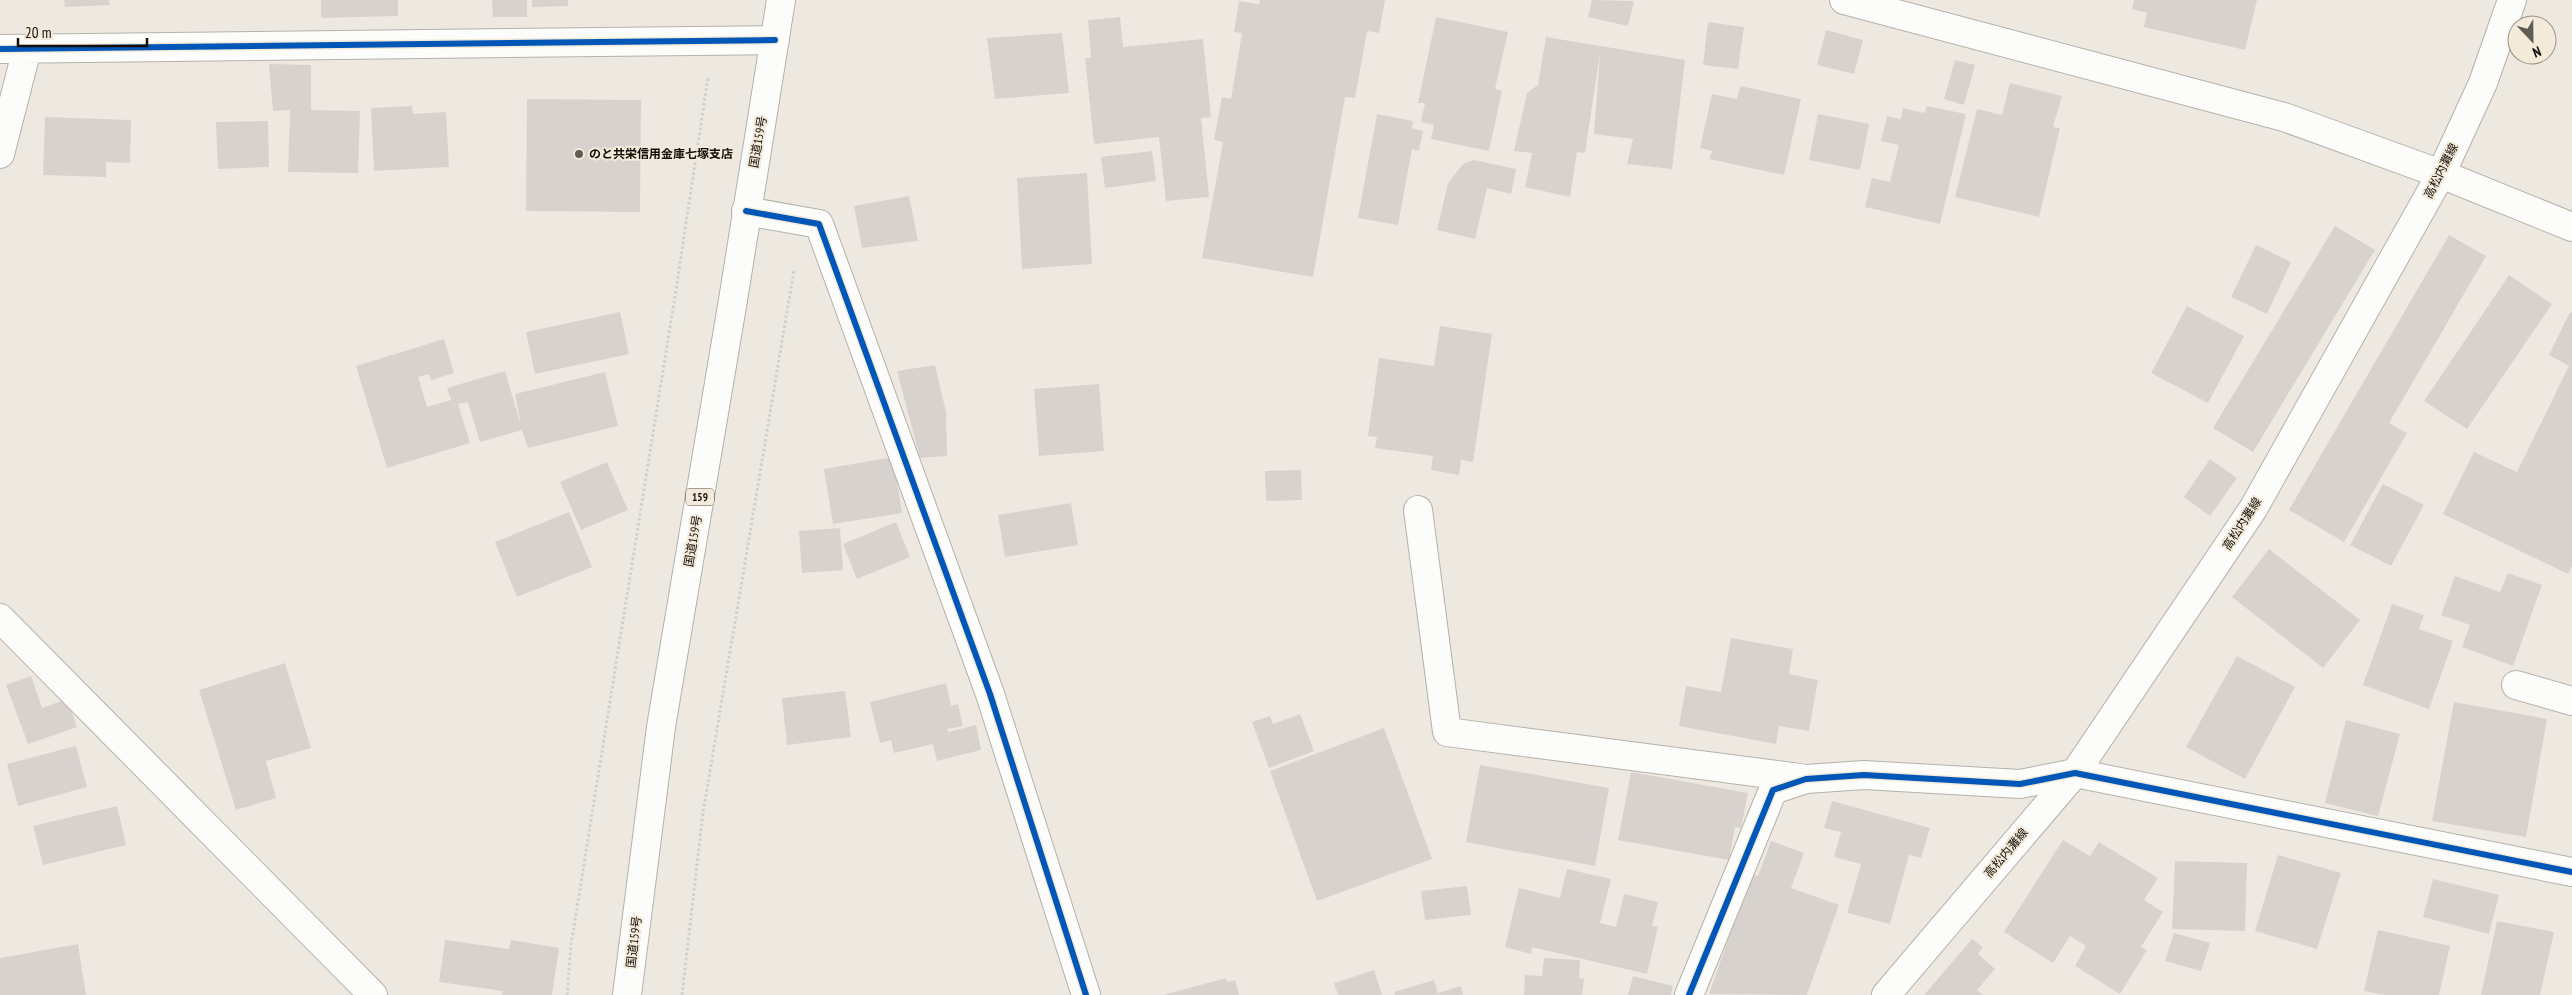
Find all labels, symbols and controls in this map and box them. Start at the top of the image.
scale bar [18,15,146,47]
north arrow [2507,15,2557,65]
text: 20 m [25,23,51,42]
text: N [2530,42,2544,62]
street label: 国道159号 [746,115,769,169]
street label: 高松内灘線 [2420,141,2461,201]
place label: のと共栄信用金庫七塚支店 [589,146,733,161]
marker: のと共栄信用金庫七塚支店 [573,148,585,160]
road number: 159 [686,488,714,506]
street label: 高松内灘線 [2219,494,2264,553]
street label: 国道159号 [681,514,704,568]
street label: 高松内灘線 [1981,825,2031,880]
street label: 国道159号 [623,915,644,969]

